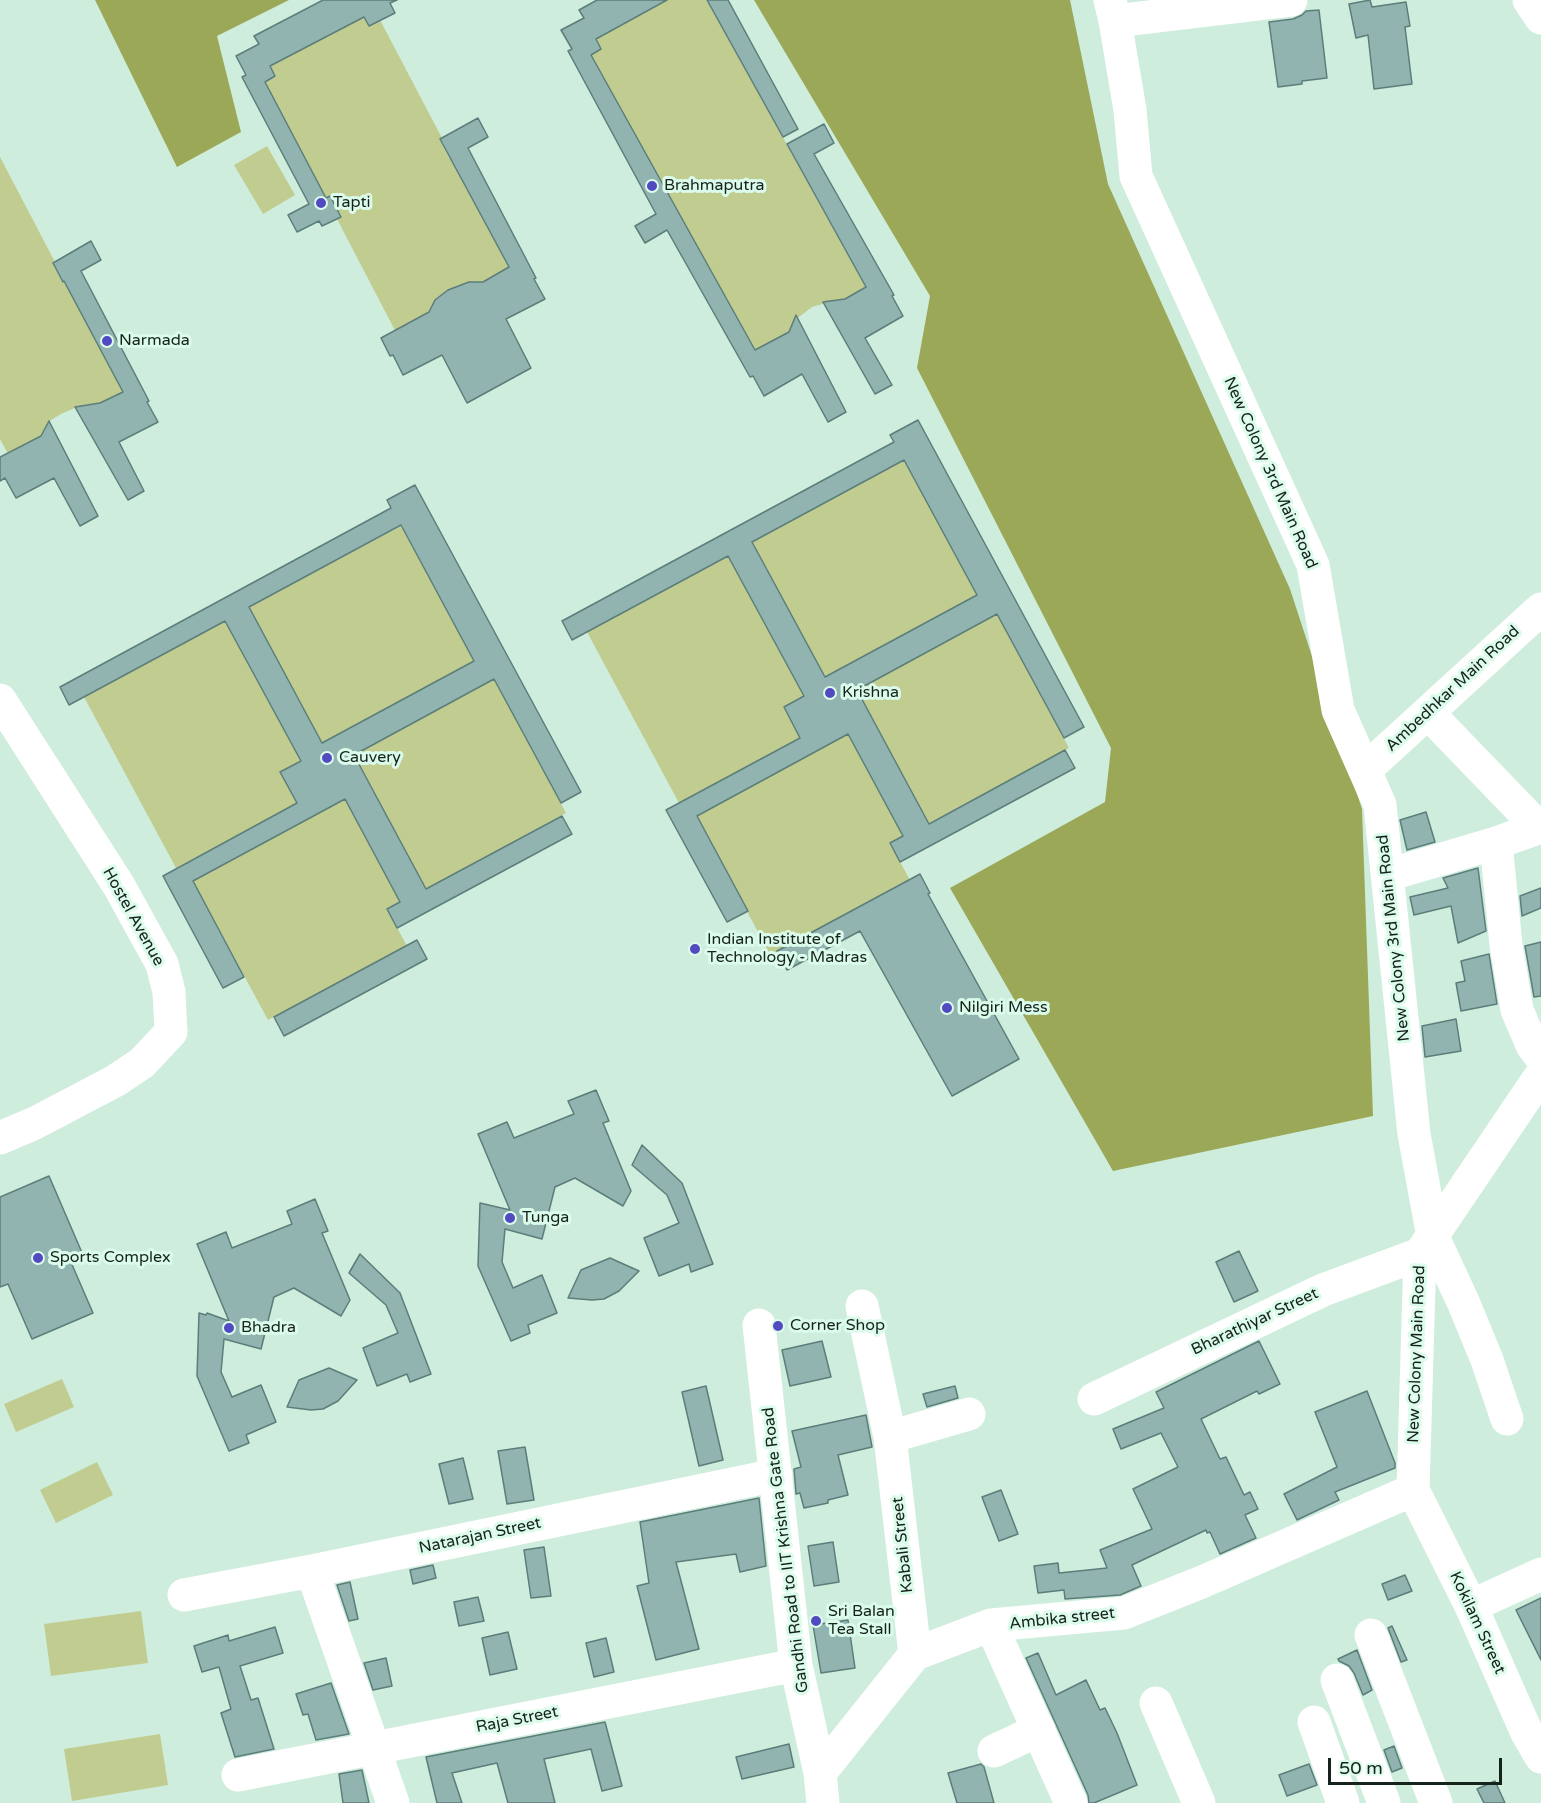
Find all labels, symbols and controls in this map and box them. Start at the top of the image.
place label: Brahmaputra [664,176,765,196]
marker: Brahmaputra [645,179,659,193]
place label: Tapti [333,193,371,213]
marker: Tapti [314,196,328,210]
place label: Narmada [119,331,190,351]
marker: Narmada [100,334,114,348]
street label: New Colony 3rd Main Road [1219,374,1321,572]
street label: Ambedhkar Main Road [1382,622,1524,756]
place label: Krishna [842,683,899,703]
marker: Krishna [823,686,837,700]
place label: Cauvery [339,748,401,768]
marker: Cauvery [320,751,334,765]
street label: New Colony 3rd Main Road [1374,834,1414,1042]
street label: Hostel Avenue [98,864,168,970]
place label: Indian Institute of Technology - Madras [707,930,867,968]
marker: Indian Institute of Technology - Madras [688,942,702,956]
place label: Nilgiri Mess [959,998,1048,1018]
marker: Nilgiri Mess [940,1001,954,1015]
place label: Tunga [522,1208,569,1228]
marker: Tunga [503,1211,517,1225]
place label: Sports Complex [50,1248,171,1268]
marker: Sports Complex [31,1251,45,1265]
street label: New Colony Main Road [1404,1265,1430,1443]
street label: Bharathiyar Street [1188,1284,1322,1360]
place label: Corner Shop [790,1316,885,1336]
place label: Bhadra [241,1318,296,1338]
marker: Corner Shop [771,1319,785,1333]
marker: Bhadra [222,1321,236,1335]
street label: Gandhi Road to IIT Krishna Gate Road [759,1406,813,1694]
street label: Kabali Street [888,1496,918,1594]
street label: Natarajan Street [417,1514,543,1558]
street label: Kokilam Street [1445,1569,1509,1677]
place label: Sri Balan Tea Stall [828,1602,895,1640]
street label: Ambika street [1008,1604,1116,1634]
marker: Sri Balan Tea Stall [809,1614,823,1628]
street label: Raja Street [474,1703,560,1737]
scale bar [1331,1746,1505,1784]
text: 50 m [1339,1757,1383,1779]

